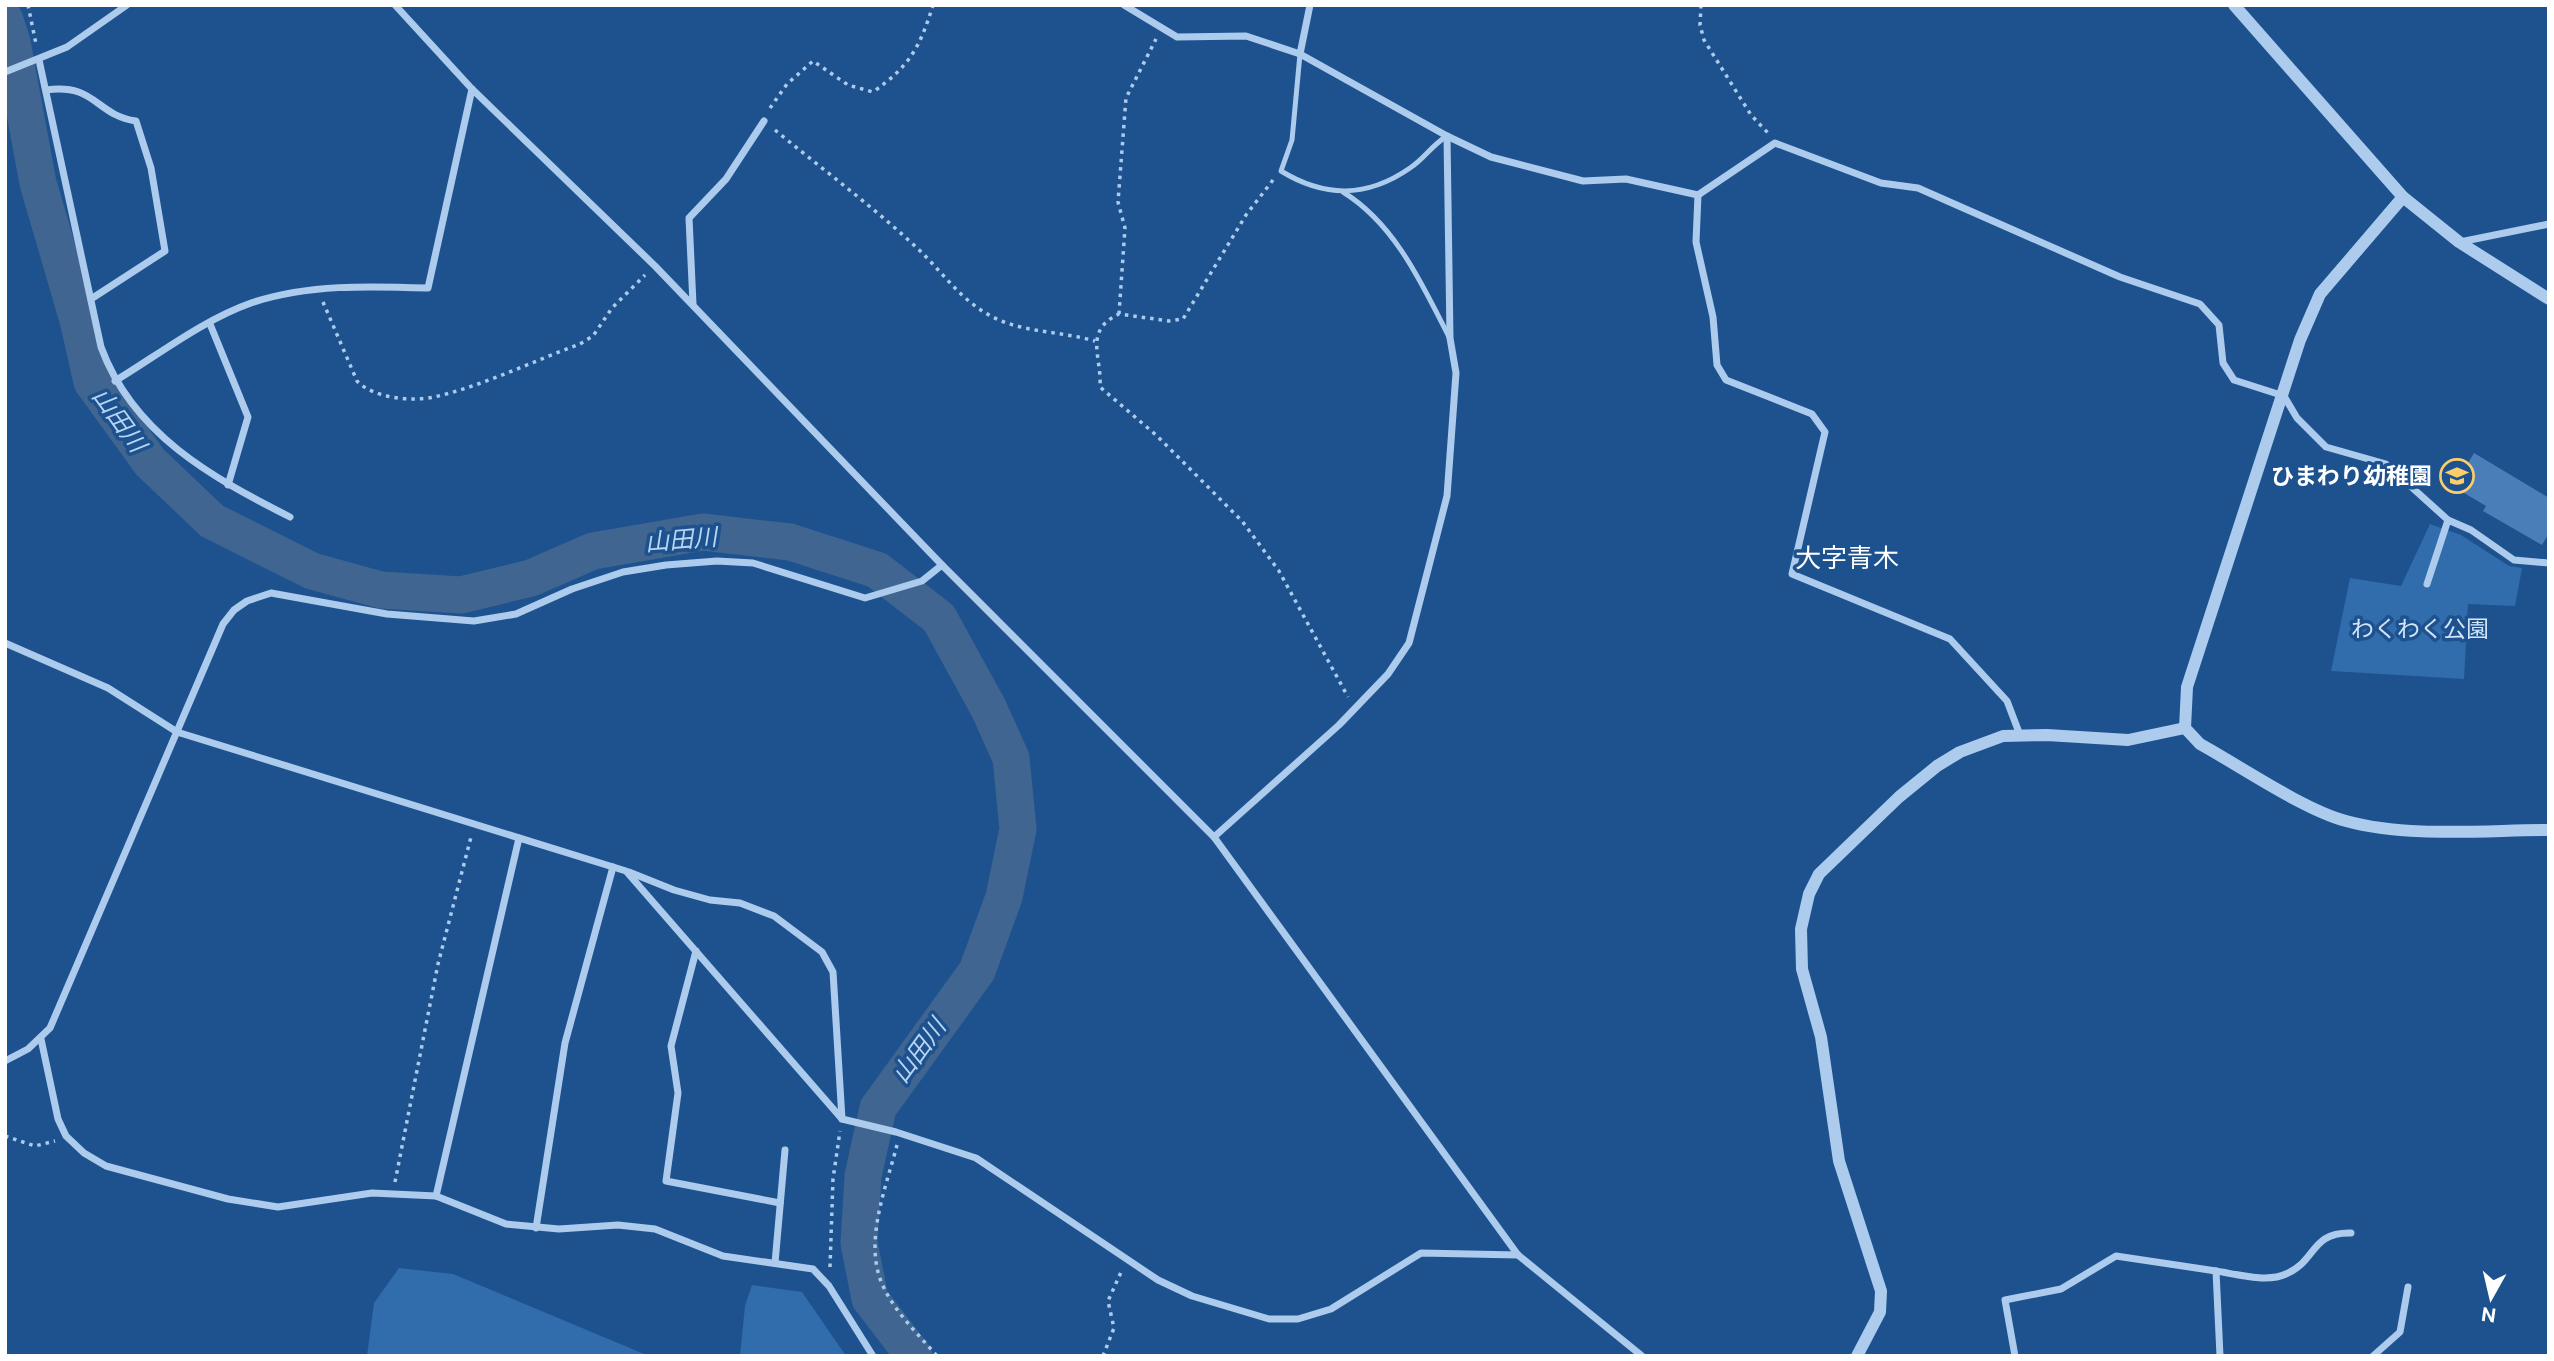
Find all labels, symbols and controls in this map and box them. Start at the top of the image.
water label: 山田川 [87,382,154,459]
school or university icon: ひまわり幼稚園 [2438,457,2476,495]
place label: ひまわり幼稚園 [2271,462,2432,489]
water label: 山田川 [644,522,721,556]
district label: 大字青木 [1795,542,1899,573]
park label: わくわく公園 [2351,615,2489,642]
water label: 山田川 [886,1011,952,1088]
north arrow [2456,1263,2526,1333]
text: N [2480,1303,2498,1327]

